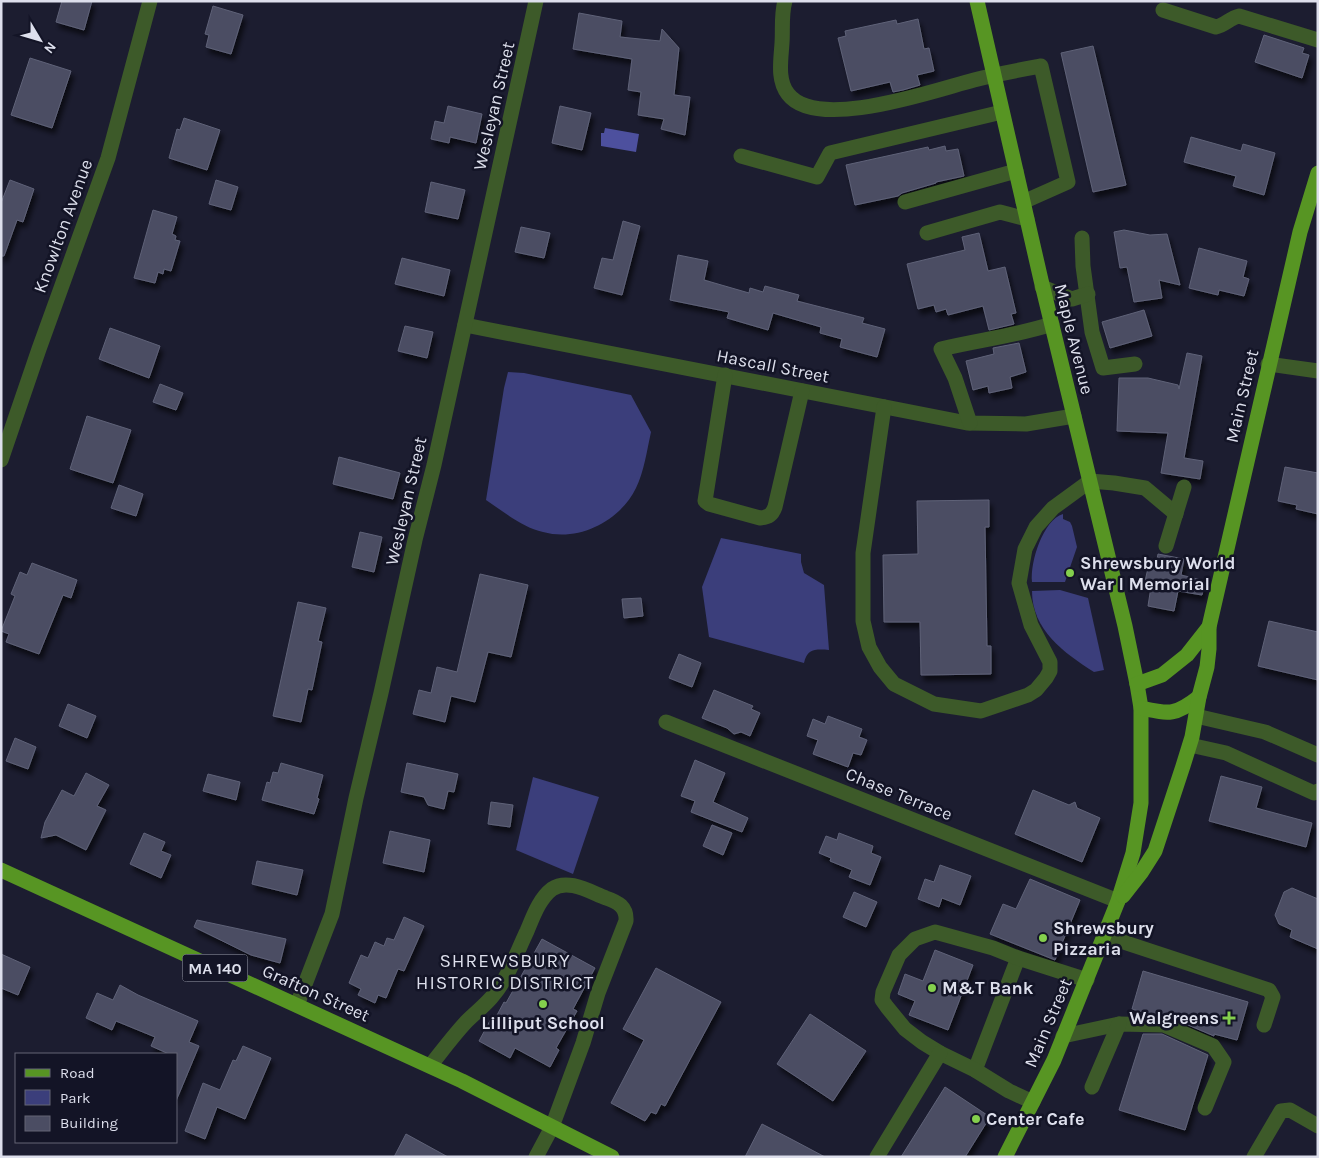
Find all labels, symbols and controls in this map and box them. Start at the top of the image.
north arrow [15,15,65,65]
text: N [40,39,60,57]
street label: Wesleyan Street [469,39,520,172]
street label: Knowlton Avenue [29,156,97,296]
street label: Maple Avenue [1050,281,1098,397]
street label: Hascall Street [715,344,831,388]
street label: Main Street [1221,347,1263,445]
street label: Wesleyan Street [381,434,432,567]
place label: Shrewsbury World War I Memorial [1080,552,1236,595]
marker: Shrewsbury World War I Memorial [1064,567,1076,579]
street label: Chase Terrace [842,763,956,825]
place label: Shrewsbury Pizzaria [1053,917,1154,960]
marker: Shrewsbury Pizzaria [1037,932,1049,944]
district label: SHREWSBURY HISTORIC DISTRICT [416,950,594,994]
road number: MA 140 [182,954,248,981]
street label: Grafton Street [259,959,373,1027]
street label: Main Street [1019,975,1077,1071]
place label: M&T Bank [942,977,1034,999]
marker: M&T Bank [926,982,938,994]
marker: Lilliput School [537,998,549,1010]
place label: Walgreens [1129,1007,1219,1029]
place label: Lilliput School [481,1012,605,1034]
marker: Walgreens [1223,1012,1235,1024]
legend [15,1053,178,1143]
text: Road [60,1064,95,1082]
text: Park [60,1089,90,1107]
place label: Center Cafe [986,1108,1085,1130]
marker: Center Cafe [970,1113,982,1125]
text: Building [60,1114,118,1132]

